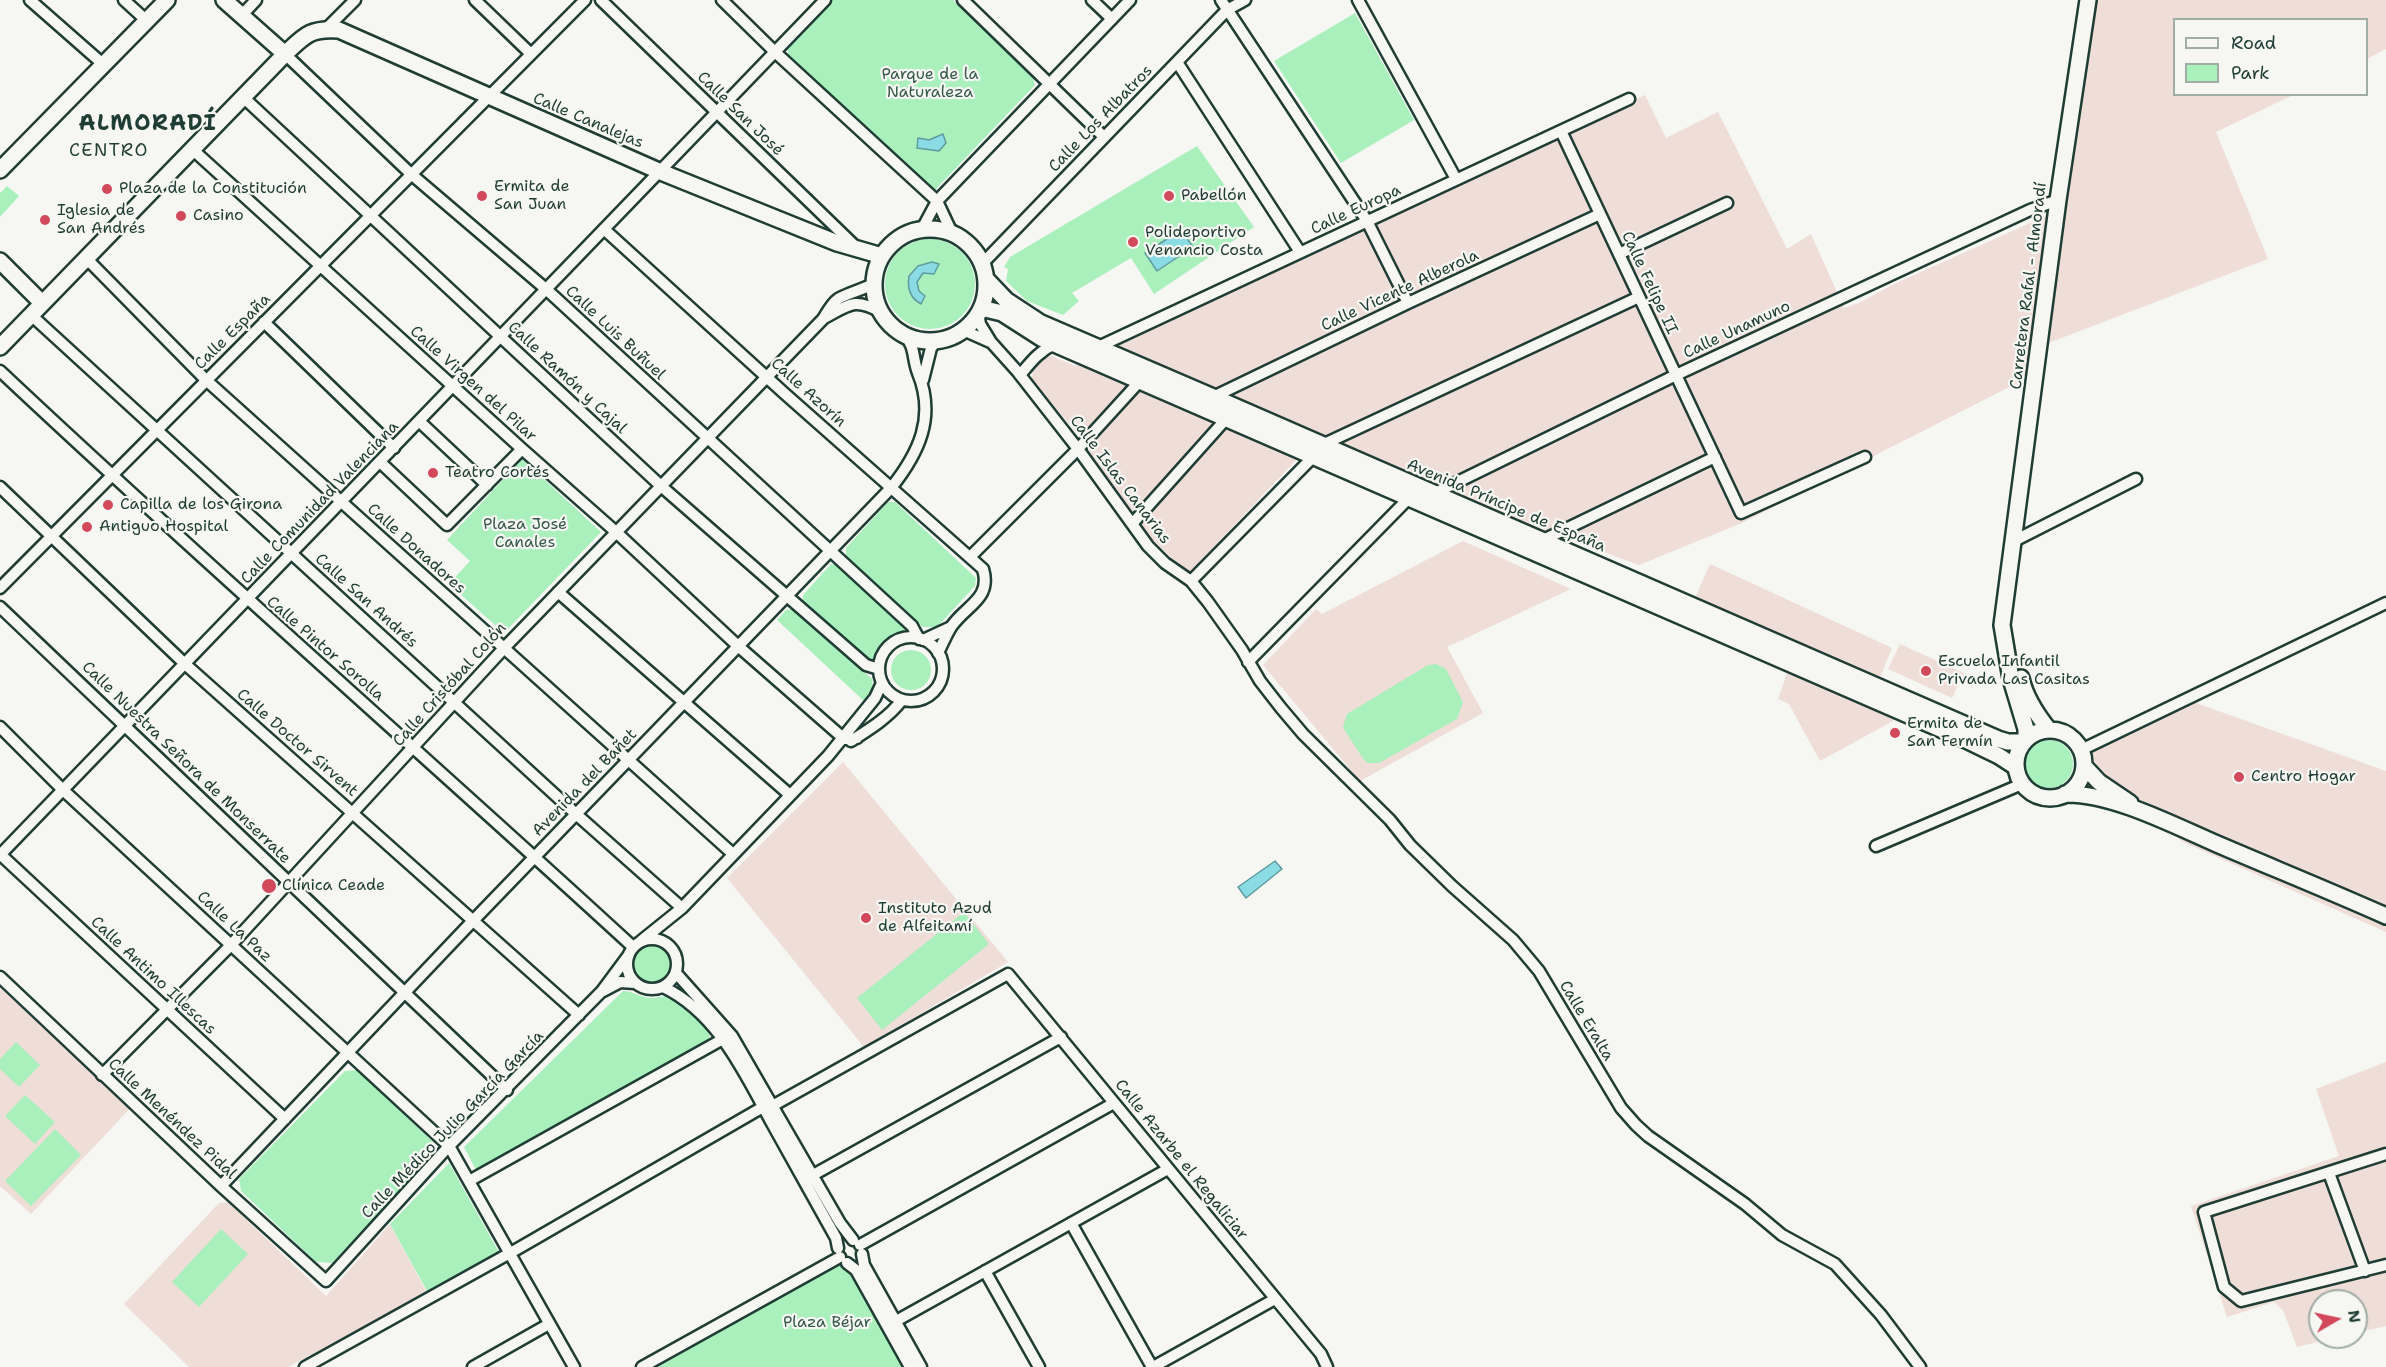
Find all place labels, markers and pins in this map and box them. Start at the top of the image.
place label: Ermita de San Juan [494,177,570,215]
place label: Plaza de la Constitución [119,179,307,199]
marker: Plaza de la Constitución [100,182,114,196]
place label: Pabellón [1181,186,1246,206]
marker: Ermita de San Juan [475,189,489,203]
marker: Pabellón [1162,189,1176,203]
place label: Iglesia de San Andrés [57,201,146,239]
place label: Casino [193,206,244,226]
marker: Casino [174,209,188,223]
marker: Iglesia de San Andrés [38,213,52,227]
place label: Polideportivo Venancio Costa [1145,223,1263,261]
marker: Polideportivo Venancio Costa [1126,235,1140,249]
place label: Teatro Cortés [445,463,550,483]
marker: Teatro Cortés [426,466,440,480]
place label: Capilla de los Girona [120,495,282,515]
marker: Capilla de los Girona [101,498,115,512]
place label: Antiguo Hospital [99,517,228,537]
marker: Antiguo Hospital [80,520,94,534]
place label: Escuela Infantil Privada Las Casitas [1938,652,2090,690]
marker: Escuela Infantil Privada Las Casitas [1919,664,1933,678]
place label: Ermita de San Fermín [1907,714,1993,752]
marker: Ermita de San Fermín [1888,726,1902,740]
place label: Centro Hogar [2251,767,2356,787]
marker: Centro Hogar [2232,770,2246,784]
place label: Clínica Ceade [282,876,385,896]
marker: Clínica Ceade [260,877,278,895]
place label: Instituto Azud de Alfeitamí [878,899,992,937]
marker: Instituto Azud de Alfeitamí [859,911,873,925]

